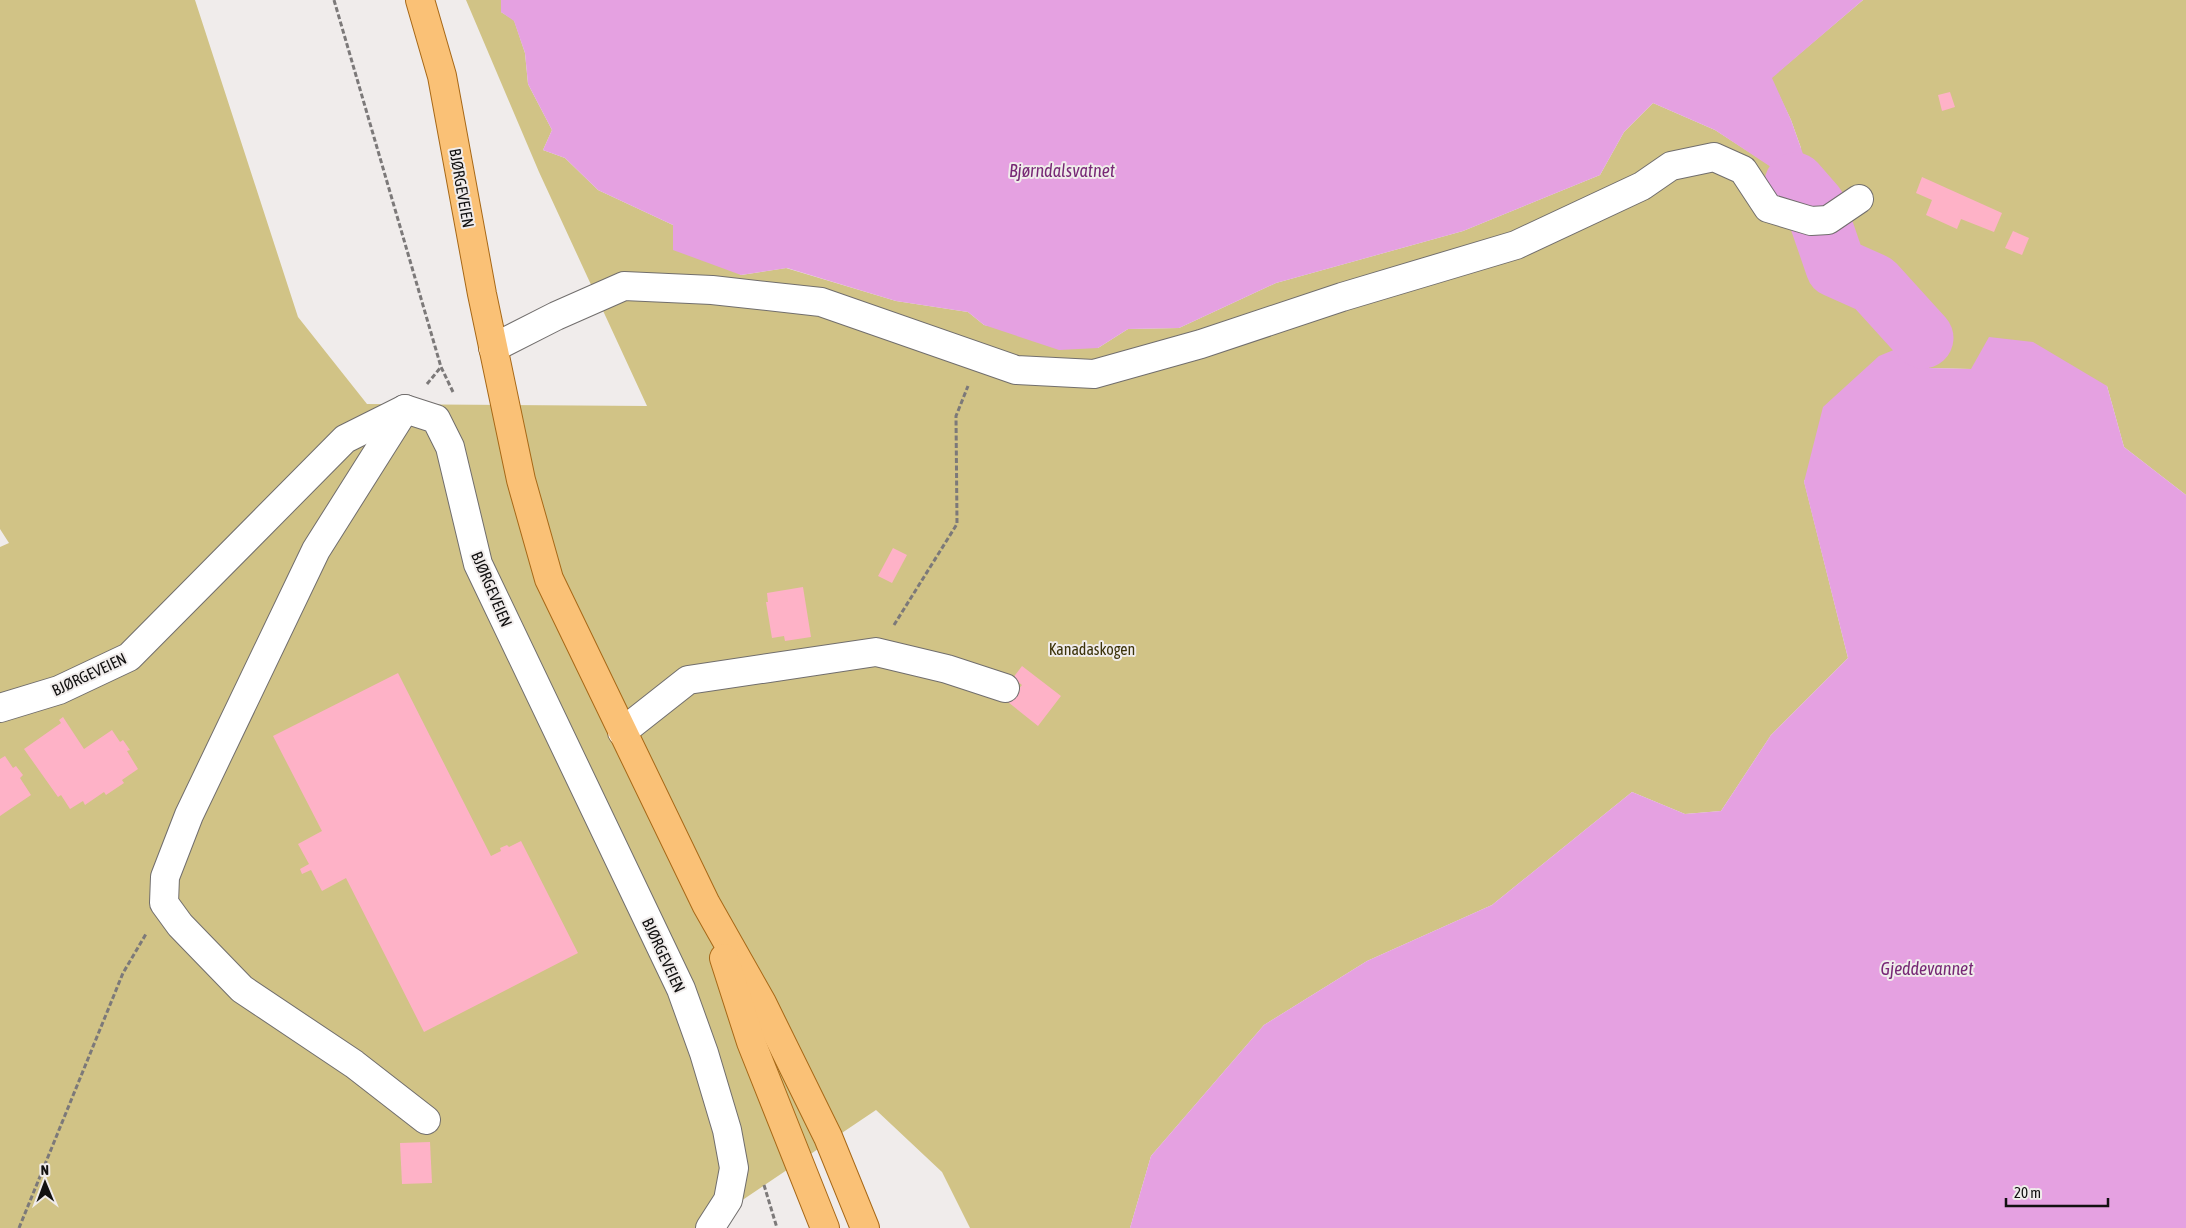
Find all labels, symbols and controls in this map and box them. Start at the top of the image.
street label: BJØRGEVEIEN [446,147,478,229]
water label: Bjørndalsvatnet [1009,160,1116,181]
street label: BJØRGEVEIEN [468,549,516,629]
park label: Kanadaskogen [1049,640,1135,659]
street label: BJØRGEVEIEN [49,649,129,699]
street label: BJØRGEVEIEN [639,915,689,995]
water label: Gjeddevannet [1881,958,1974,979]
north arrow [20,1158,70,1208]
text: N [41,1162,49,1178]
scale bar [2006,1176,2108,1208]
text: 20 m [2014,1184,2041,1201]

